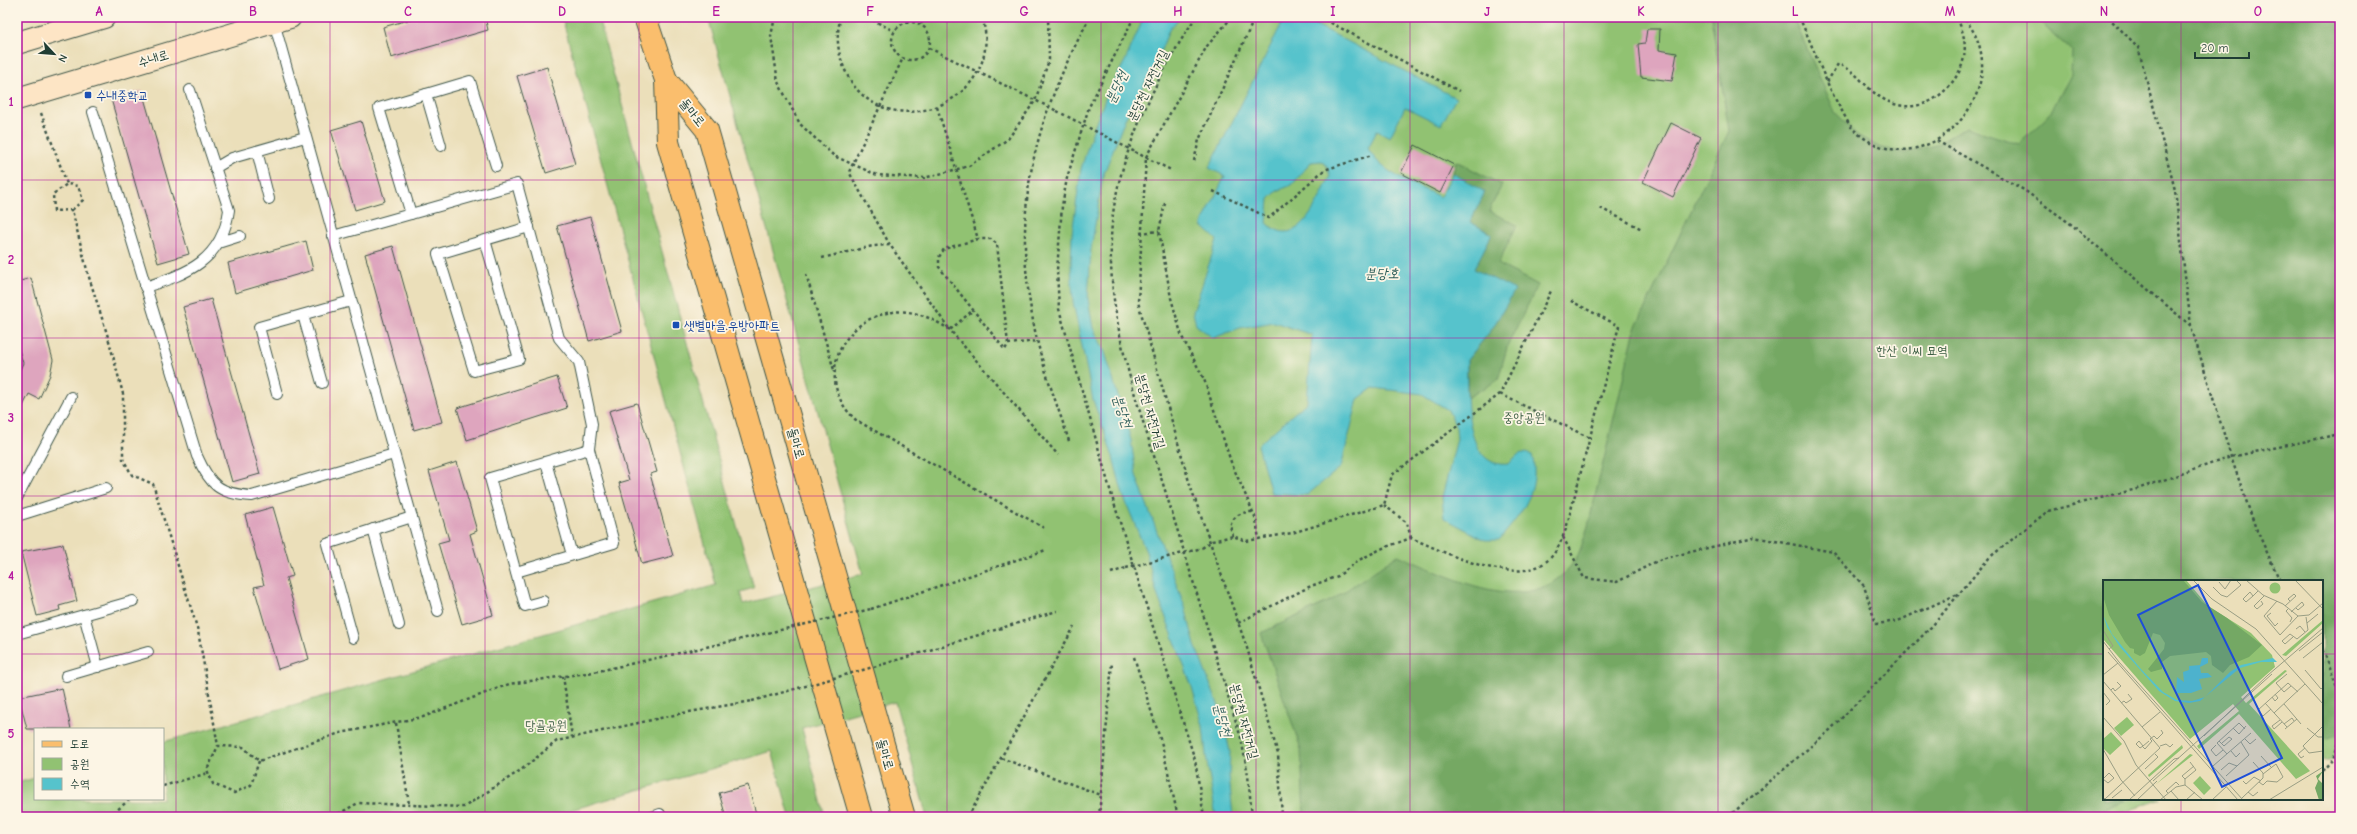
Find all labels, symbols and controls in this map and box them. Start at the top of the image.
text: A [95,4,103,19]
text: B [249,4,257,19]
text: C [404,4,412,19]
text: D [558,4,566,19]
text: E [712,4,720,19]
text: F [866,4,874,19]
text: G [1019,4,1029,19]
text: H [1173,4,1183,19]
text: I [1330,4,1336,19]
text: J [1484,4,1490,19]
text: K [1637,4,1645,19]
text: L [1792,4,1799,19]
text: M [1945,4,1956,19]
text: N [2100,4,2108,19]
text: O [2254,4,2262,19]
north arrow [34,34,74,74]
scale bar [2195,34,2249,60]
text: 20 m [2201,41,2229,55]
street label: 수내로 [136,47,170,70]
street label: 분당천 자전거길 [1124,47,1171,123]
text: N [55,52,70,64]
water label: 분당천 [1102,67,1132,106]
place label: 수내중학교 [96,88,148,103]
marker: 수내중학교 [83,90,93,100]
text: 1 [8,94,14,109]
street label: 돌마로 [677,95,708,129]
text: 2 [8,252,14,267]
water label: 분당호 [1365,265,1399,282]
place label: 샛별마을.우방아파트 [684,318,780,333]
marker: 샛별마을.우방아파트 [671,320,681,330]
park label: 한산 이씨 묘역 [1876,343,1948,358]
street label: 분당천 자전거길 [1133,372,1168,450]
water label: 분당천 [1109,392,1137,432]
text: 3 [8,410,14,425]
park label: 중앙공원 [1503,410,1545,425]
street label: 돌마로 [785,426,808,460]
text: 4 [8,568,14,583]
inset map [2103,580,2323,800]
street label: 분당천 자전거길 [1227,682,1262,761]
water label: 분당천 [1210,702,1236,740]
park label: 당골공원 [525,718,567,733]
text: 5 [8,726,15,741]
legend [34,728,164,800]
text: 도로 [70,737,89,751]
street label: 돌마로 [874,737,897,771]
text: 공원 [70,757,89,771]
text: 수역 [70,777,90,791]

